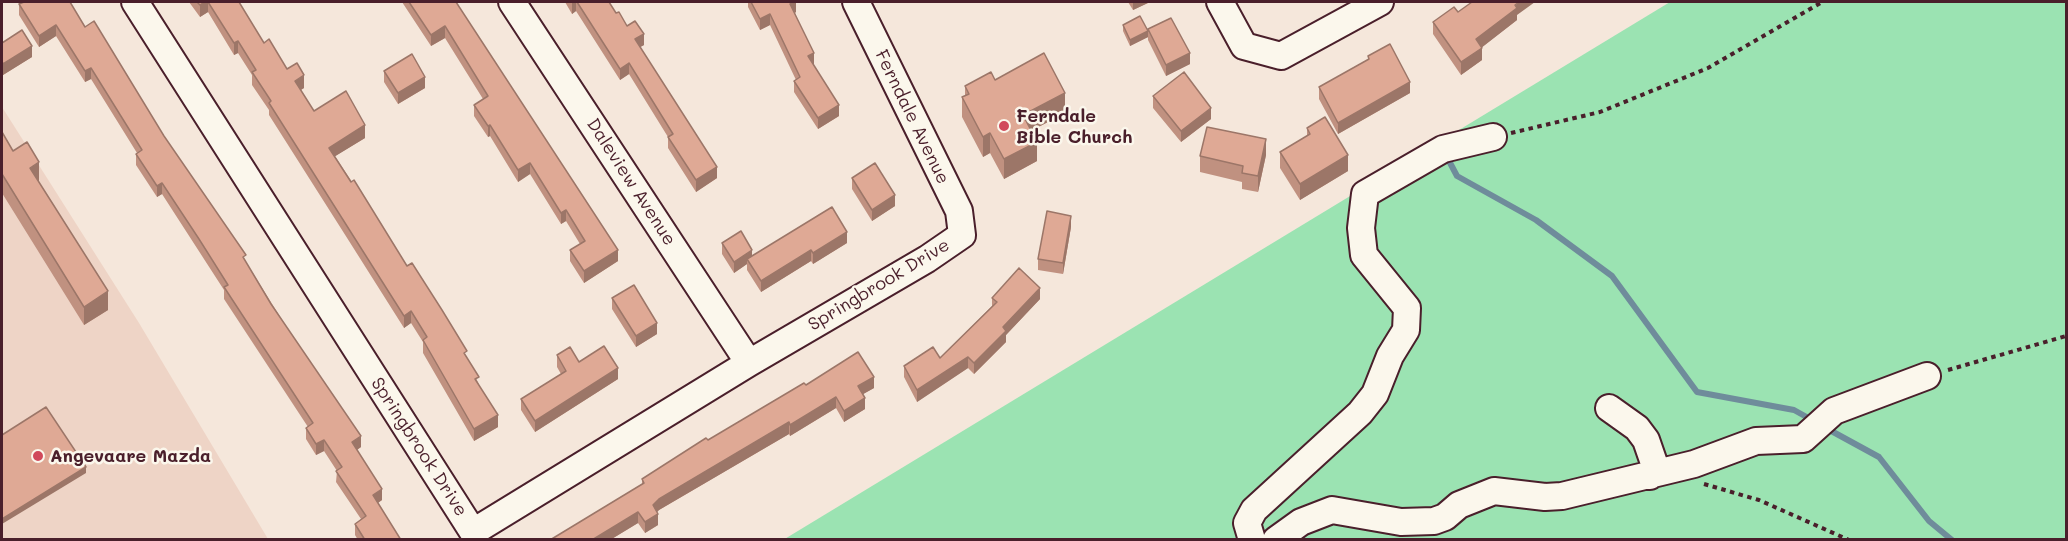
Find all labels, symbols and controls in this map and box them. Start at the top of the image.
street label: Ferndale Avenue [870,46,954,188]
place label: Ferndale Bible Church [1016,105,1132,148]
street label: Daleview Avenue [582,114,680,250]
marker: Ferndale Bible Church [997,119,1011,133]
street label: Springbrook Drive [804,234,954,336]
street label: Springbrook Drive [366,374,472,520]
place label: Angevaare Mazda [50,445,211,467]
marker: Angevaare Mazda [31,449,45,463]

